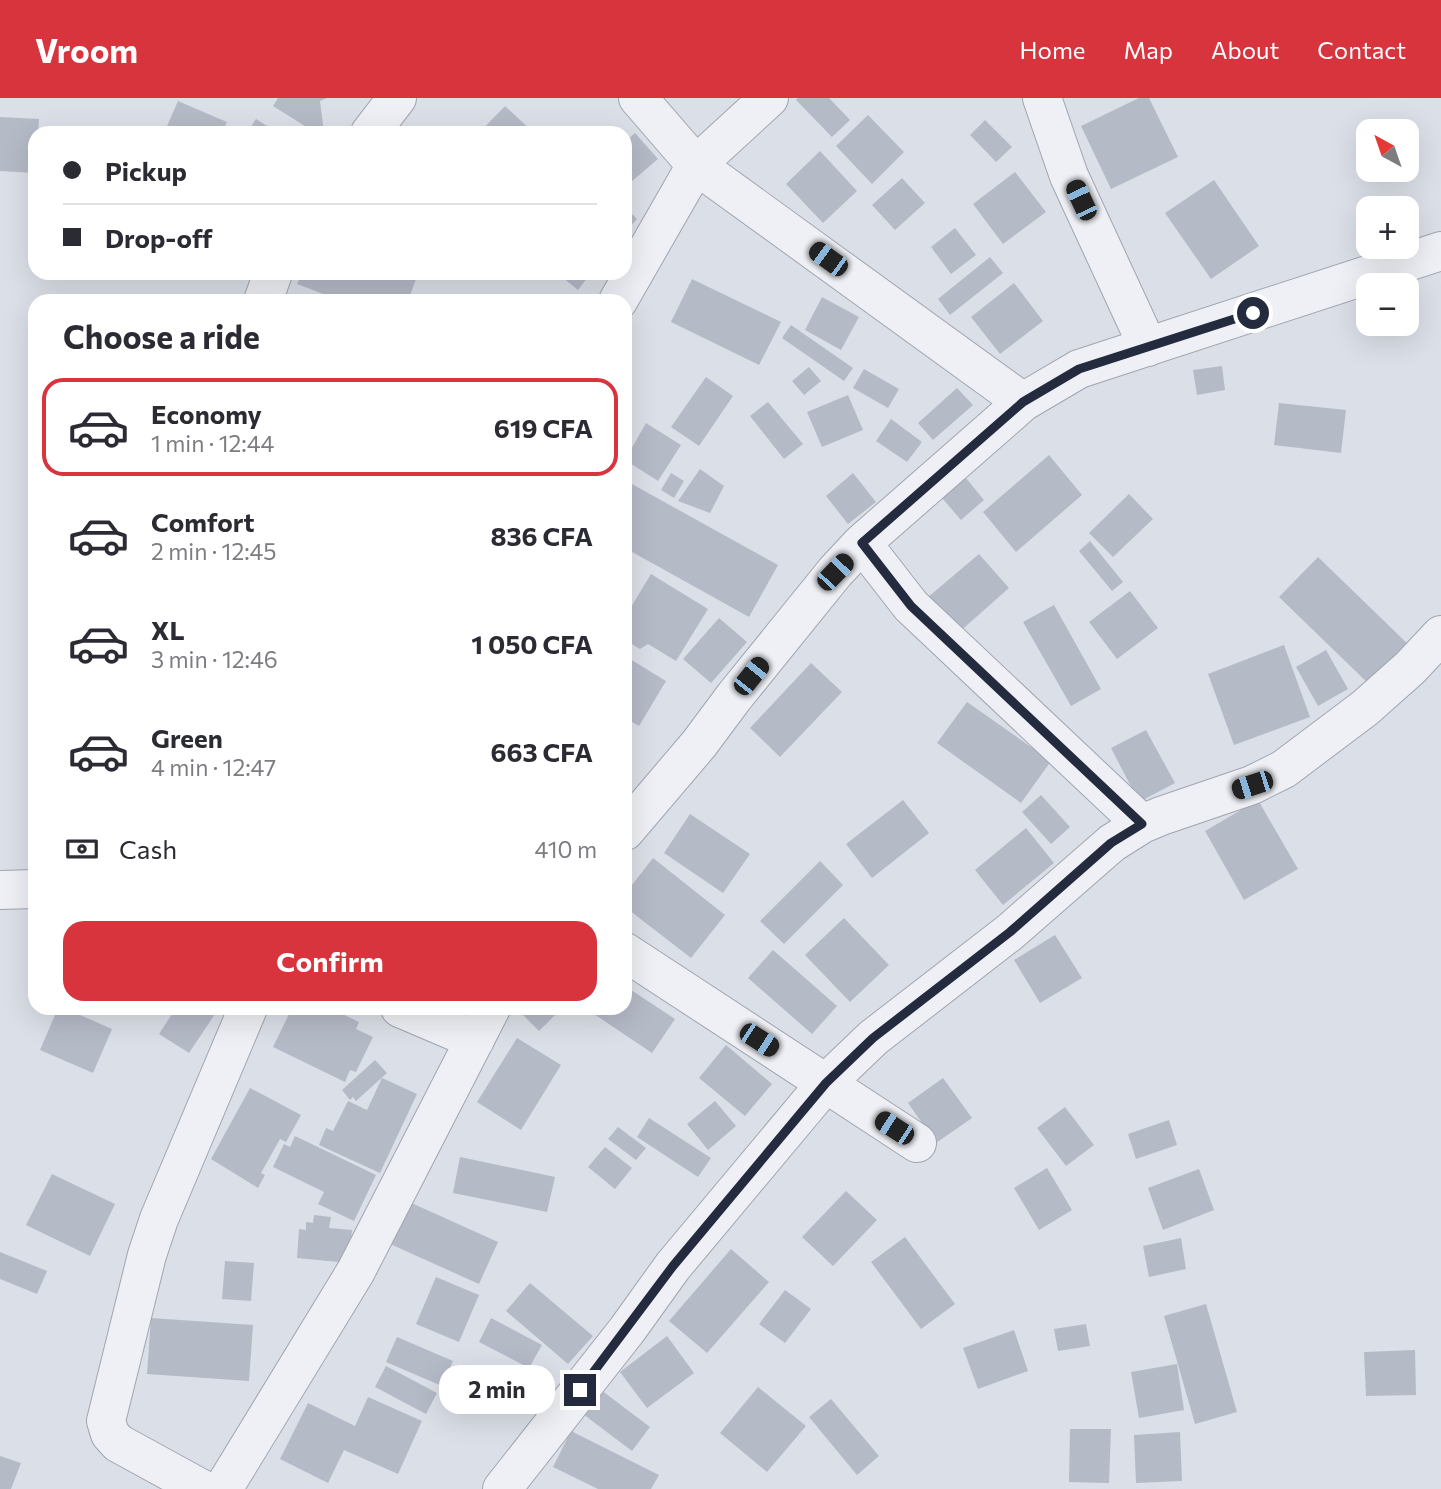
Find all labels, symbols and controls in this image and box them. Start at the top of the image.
text: Vroom [35,29,138,70]
text: Home [1020,35,1086,64]
text: Map [1124,35,1173,64]
text: About [1211,35,1279,64]
text: Contact [1317,35,1406,64]
north arrow [1356,119,1419,182]
map controls [1356,119,1419,336]
text: Pickup [105,155,187,186]
car [1063,177,1100,223]
button: + [1356,196,1419,259]
text: Drop-off [105,222,212,253]
car [805,238,852,280]
button: − [1356,273,1419,336]
route start [1237,297,1269,329]
text: Choose a ride [63,316,260,356]
icon: car [67,396,130,459]
text: Economy [151,398,262,429]
text: 619 CFA [494,412,593,443]
text: 1 min · 12:44 [151,429,274,457]
icon: car [67,504,130,567]
text: Comfort [151,506,254,537]
text: 836 CFA [491,520,593,551]
text: 2 min · 12:45 [151,537,277,565]
car [813,550,858,594]
icon: car [67,612,130,675]
text: XL [151,614,185,645]
text: 1 050 CFA [471,628,593,659]
text: 3 min · 12:46 [151,645,278,673]
car [730,653,773,699]
icon: car [67,720,130,783]
text: Green [151,722,223,753]
text: 663 CFA [491,736,593,767]
text: 4 min · 12:47 [151,753,276,781]
car [1229,769,1276,801]
icon: cash [63,830,101,868]
text: Cash [119,833,177,864]
text: 410 m [535,835,597,863]
button: Confirm [63,921,597,1001]
car [736,1020,783,1060]
car [871,1108,918,1148]
callout: 2 min [440,1366,556,1414]
route end [564,1374,596,1406]
text: 2 min [468,1375,526,1403]

